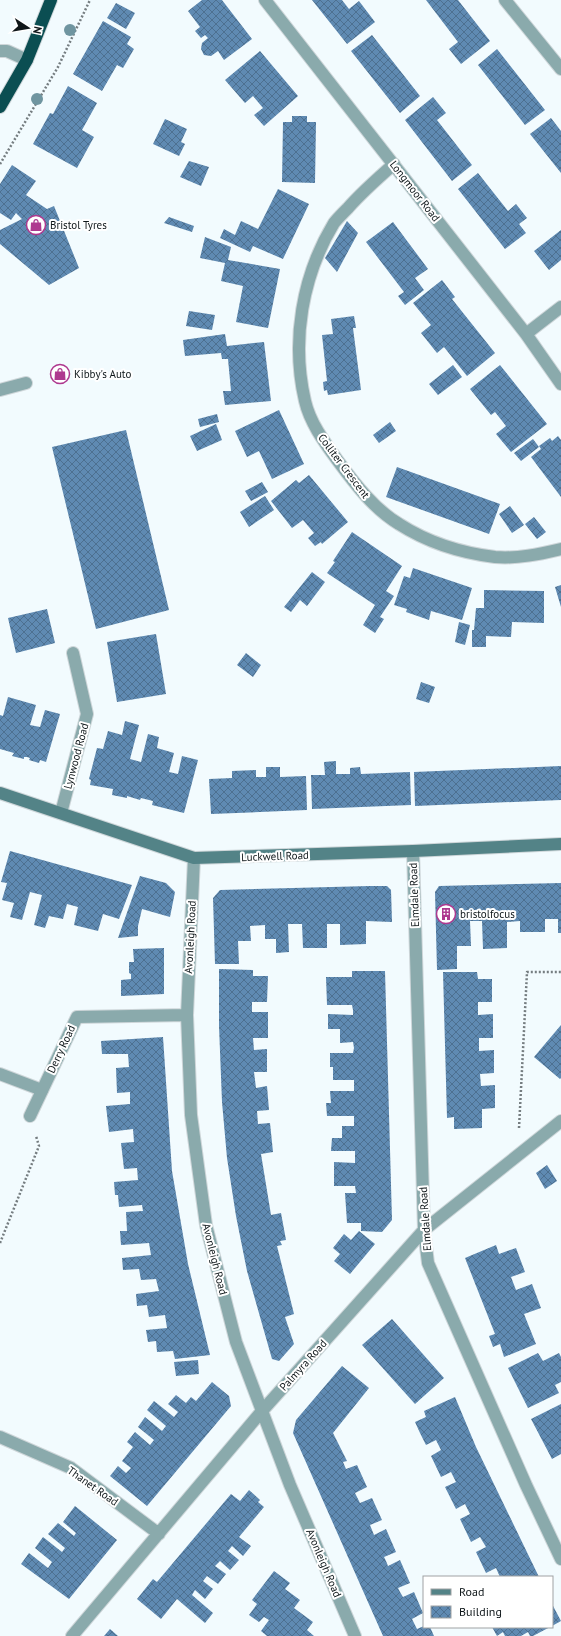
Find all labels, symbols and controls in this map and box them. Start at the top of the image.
north arrow [8,8,48,48]
text: N [30,25,45,35]
street label: Longmoor Road [387,158,443,224]
shop icon: Bristol Tyres [25,214,47,236]
place label: Bristol Tyres [50,218,107,232]
shop icon: Kibby's Auto [49,363,71,385]
place label: Kibby's Auto [74,367,131,381]
street label: Colliter Crescent [315,431,373,501]
street label: Lynwood Road [60,721,92,790]
street label: Luckwell Road [241,848,309,864]
street label: Elmdale Road [406,862,422,927]
street label: Avonleigh Road [181,900,199,974]
building icon: bristolfocus [435,903,457,925]
place label: bristolfocus [460,907,515,921]
street label: Derry Road [44,1023,78,1075]
street label: Elmdale Road [416,1186,434,1252]
street label: Avonleigh Road [199,1222,231,1296]
street label: Palmyra Road [276,1337,330,1393]
street label: Thanet Road [65,1463,121,1509]
street label: Avonleigh Road [303,1527,345,1599]
legend [423,1576,553,1628]
text: Road [459,1584,484,1599]
text: Building [459,1604,502,1619]

